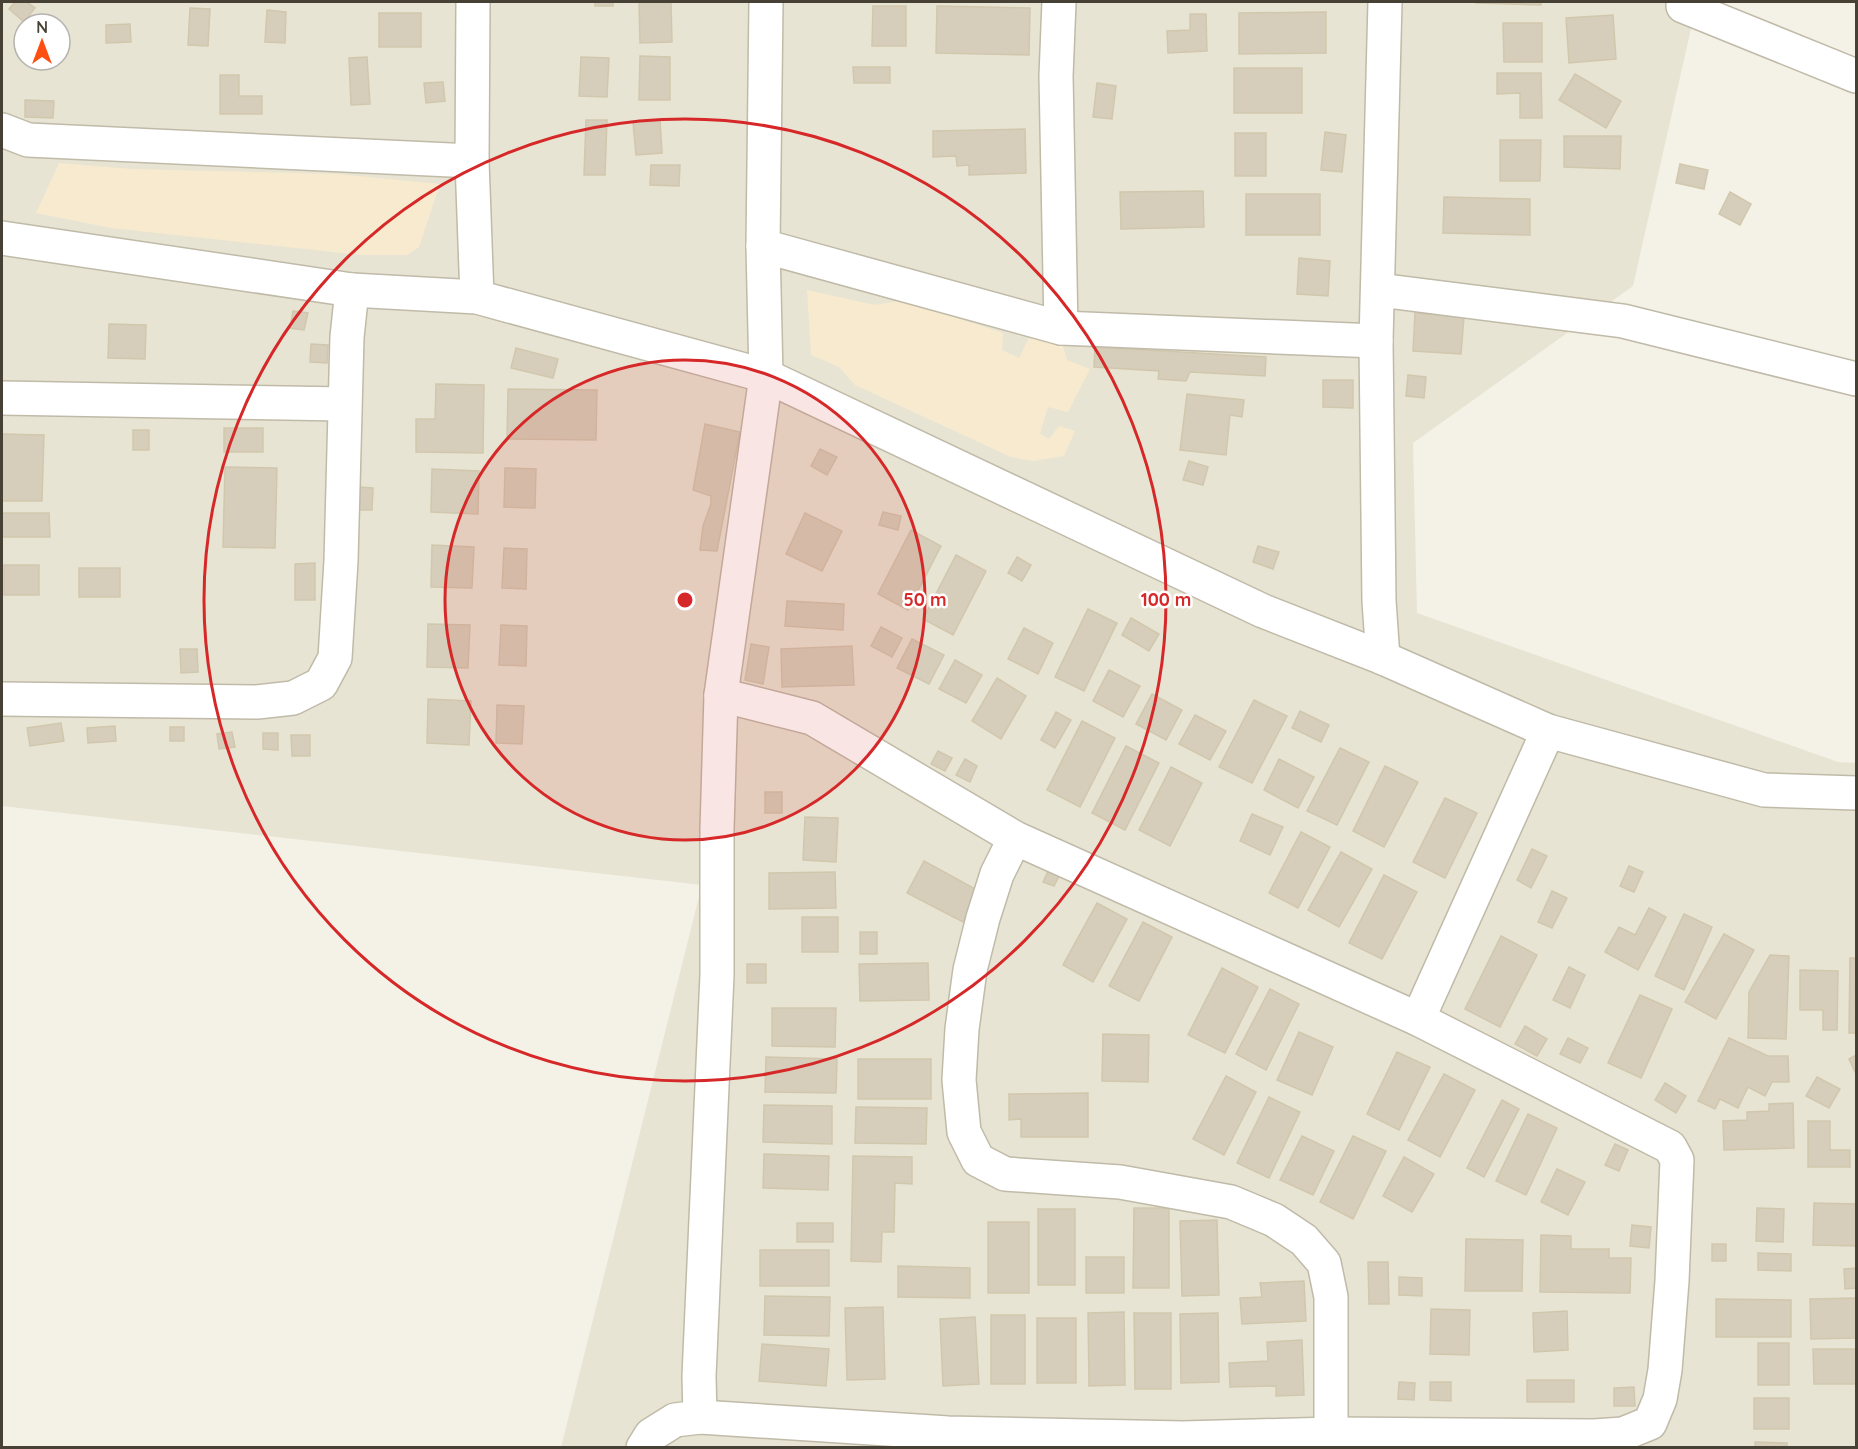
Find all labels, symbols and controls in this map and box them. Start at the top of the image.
north arrow [12,12,72,72]
text: N [36,17,48,37]
text: 50 m [903,588,947,611]
text: 100 m [1141,588,1191,611]
centre of rings [675,590,695,610]

